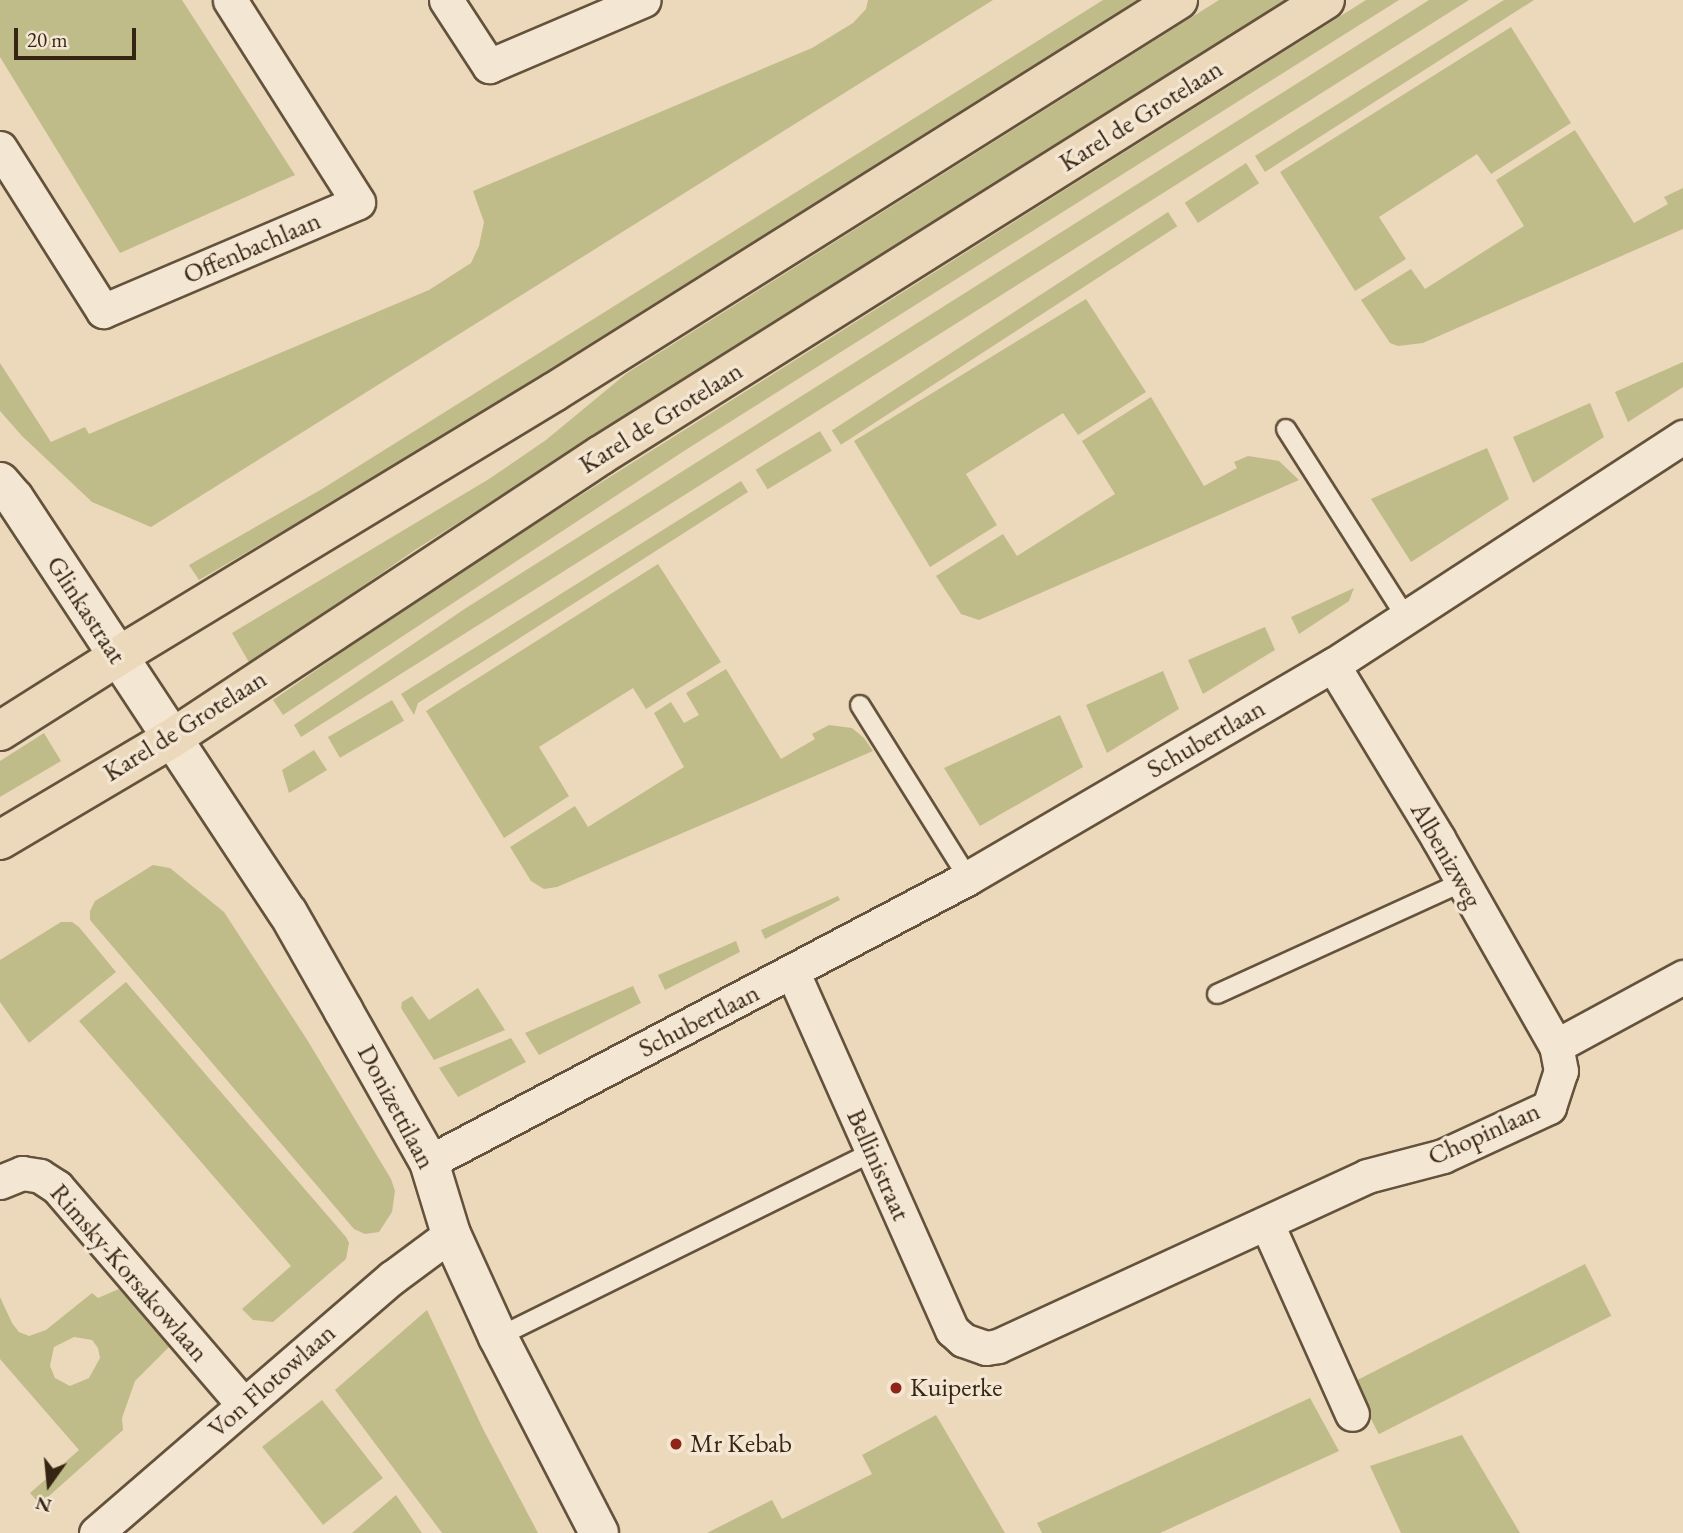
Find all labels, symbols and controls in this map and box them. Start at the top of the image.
scale bar [18,14,140,58]
text: 20 m [27,26,68,53]
street label: Karel de Grotelaan [1054,53,1228,179]
street label: Offenbachlaan [179,205,325,291]
street label: Karel de Grotelaan [574,355,748,481]
street label: Glinkastraat [40,550,132,670]
street label: Karel de Grotelaan [98,663,272,789]
street label: Schubertlaan [1142,693,1270,785]
street label: Albenizweg [1403,797,1489,913]
street label: Schubertlaan [634,977,764,1065]
street label: Donizettilaan [350,1040,442,1174]
street label: Chopinlaan [1423,1096,1545,1172]
street label: Bellinistraat [840,1105,916,1225]
street label: Rimsky-Korsakowlaan [43,1178,215,1368]
street label: Von Flotowlaan [202,1317,342,1445]
place label: Kuiperke [910,1372,1002,1404]
marker: Kuiperke [888,1380,904,1396]
place label: Mr Kebab [690,1428,792,1460]
marker: Mr Kebab [668,1436,684,1452]
north arrow [14,1449,84,1519]
text: N [33,1491,54,1519]

